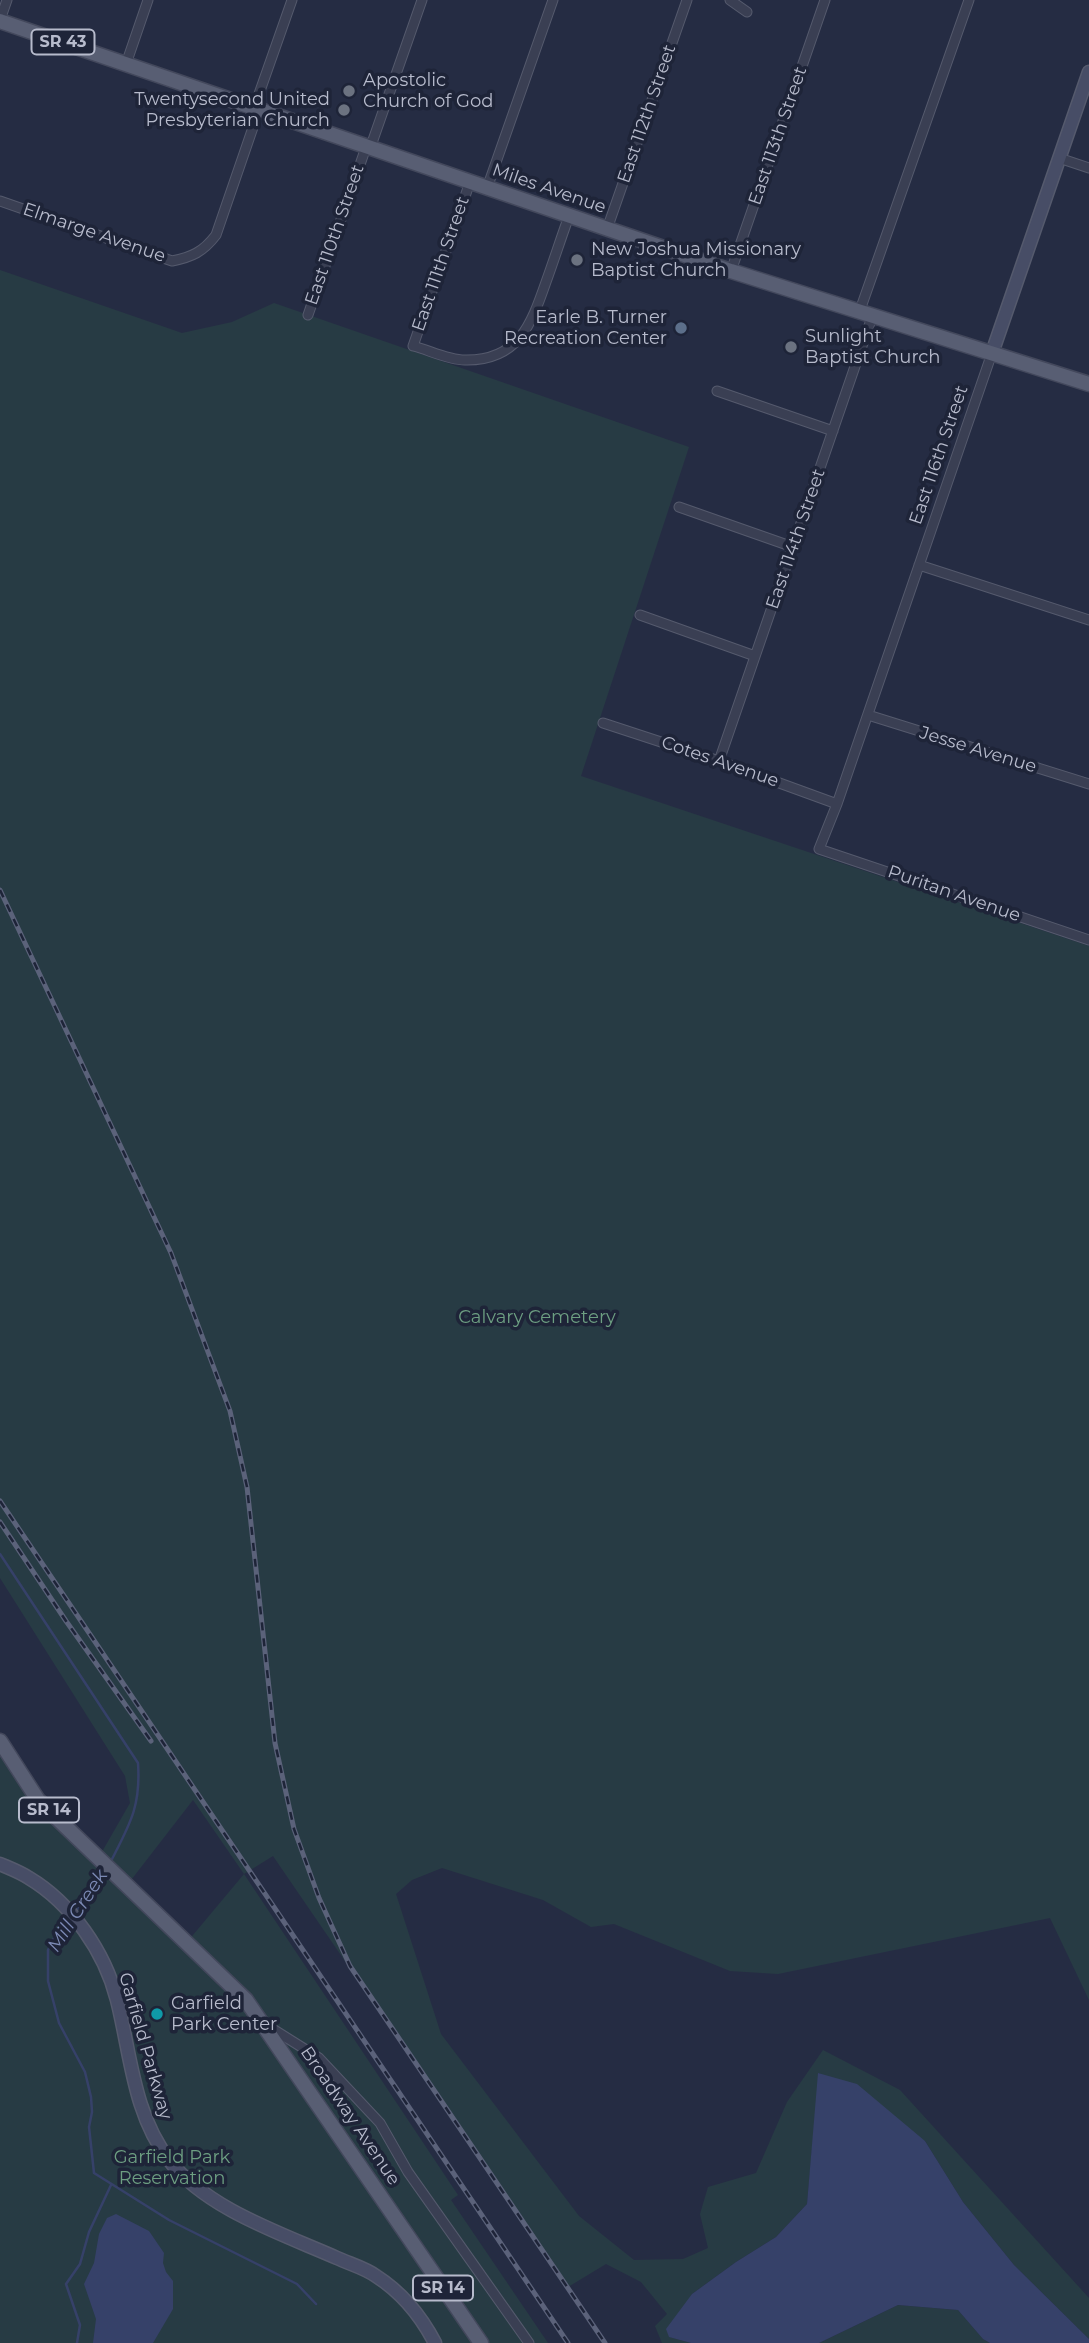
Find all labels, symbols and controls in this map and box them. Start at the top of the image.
road number: SR 43 [32,30,94,54]
street label: East 112th Street [613,42,681,186]
street label: East 113th Street [744,64,812,208]
place label: Apostolic Church of God [363,70,493,112]
marker: Apostolic Church of God [341,83,357,99]
place label: Twentysecond United Presbyterian Church [134,89,330,132]
marker: Twentysecond United Presbyterian Church [336,102,352,118]
street label: Miles Avenue [489,159,609,219]
street label: East 110th Street [301,162,369,308]
street label: East 111th Street [408,194,474,334]
street label: Elmarge Avenue [20,198,168,268]
place label: New Joshua Missionary Baptist Church [591,239,801,282]
marker: New Joshua Missionary Baptist Church [569,252,585,268]
place label: Earle B. Turner Recreation Center [504,307,667,350]
marker: Earle B. Turner Recreation Center [673,320,689,336]
place label: Sunlight Baptist Church [805,326,941,368]
marker: Sunlight Baptist Church [783,339,799,355]
street label: East 116th Street [905,383,973,527]
street label: East 114th Street [762,466,830,612]
street label: Jesse Avenue [917,722,1039,778]
street label: Cotes Avenue [658,732,782,792]
street label: Puritan Avenue [885,861,1023,927]
park label: Calvary Cemetery [458,1307,616,1329]
road number: SR 14 [19,1798,79,1822]
water label: Mill Creek [43,1865,113,1957]
street label: Garfield Parkway [114,1970,176,2122]
place label: Garfield Park Center [171,1993,277,2036]
marker: Garfield Park Center [149,2006,165,2022]
street label: Broadway Avenue [296,2042,404,2190]
park label: Garfield Park Reservation [114,2147,230,2190]
road number: SR 14 [413,2276,473,2300]

